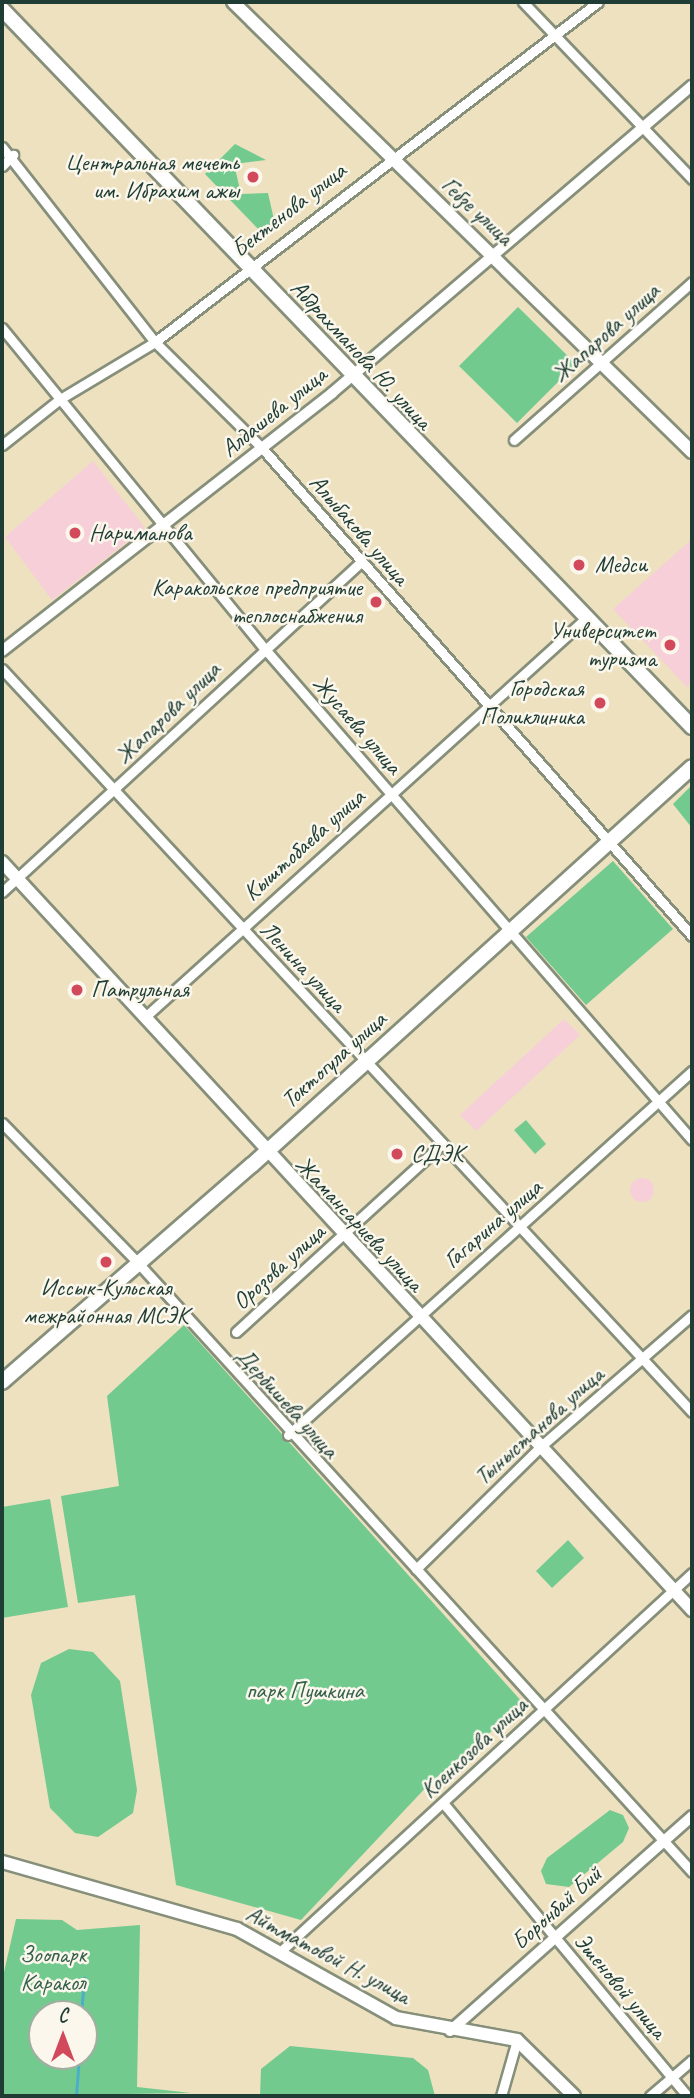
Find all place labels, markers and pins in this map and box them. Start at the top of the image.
place label: Центральная мечеть им. Ибрахим ажы [65,149,239,205]
marker: Центральная мечеть им. Ибрахим ажы [245,169,261,185]
place label: Нариманова [89,519,192,547]
marker: Нариманова [67,525,83,541]
place label: Медси [595,551,647,579]
marker: Медси [569,555,589,575]
place label: Каракольское предприятие теплоснабжения [149,574,362,630]
marker: Каракольское предприятие теплоснабжения [368,594,384,610]
place label: Университет туризма [550,617,656,673]
marker: Университет туризма [662,637,678,653]
place label: Городская Поликлиника [480,675,584,731]
marker: Городская Поликлиника [590,693,610,713]
place label: Патрульная [91,976,189,1004]
marker: Патрульная [69,982,85,998]
place label: СДЭК [411,1140,464,1168]
marker: СДЭК [389,1146,405,1162]
marker: Иссык-Кульская межрайонная МСЭК [98,1254,114,1270]
place label: Иссык-Кульская межрайонная МСЭК [23,1274,189,1330]

